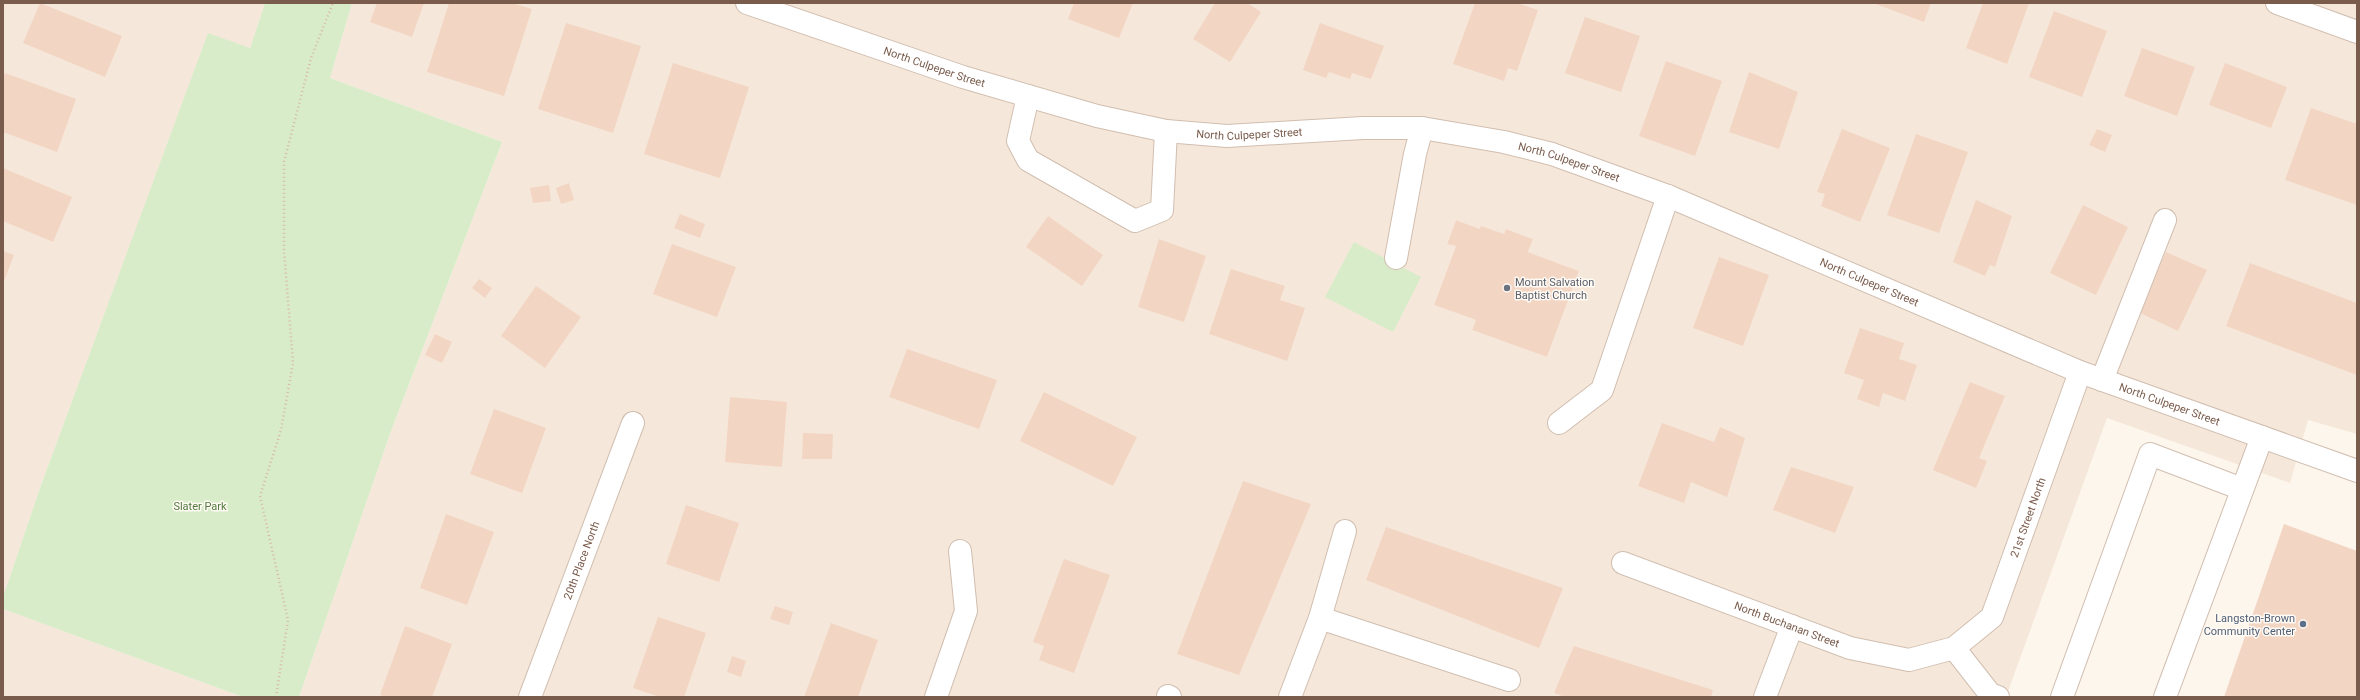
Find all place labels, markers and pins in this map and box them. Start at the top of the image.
place label: Mount Salvation Baptist Church [1515,276,1594,302]
marker: Mount Salvation Baptist Church [1502,283,1512,293]
place label: Langston-Brown Community Center [2204,612,2295,638]
marker: Langston-Brown Community Center [2298,619,2308,629]

